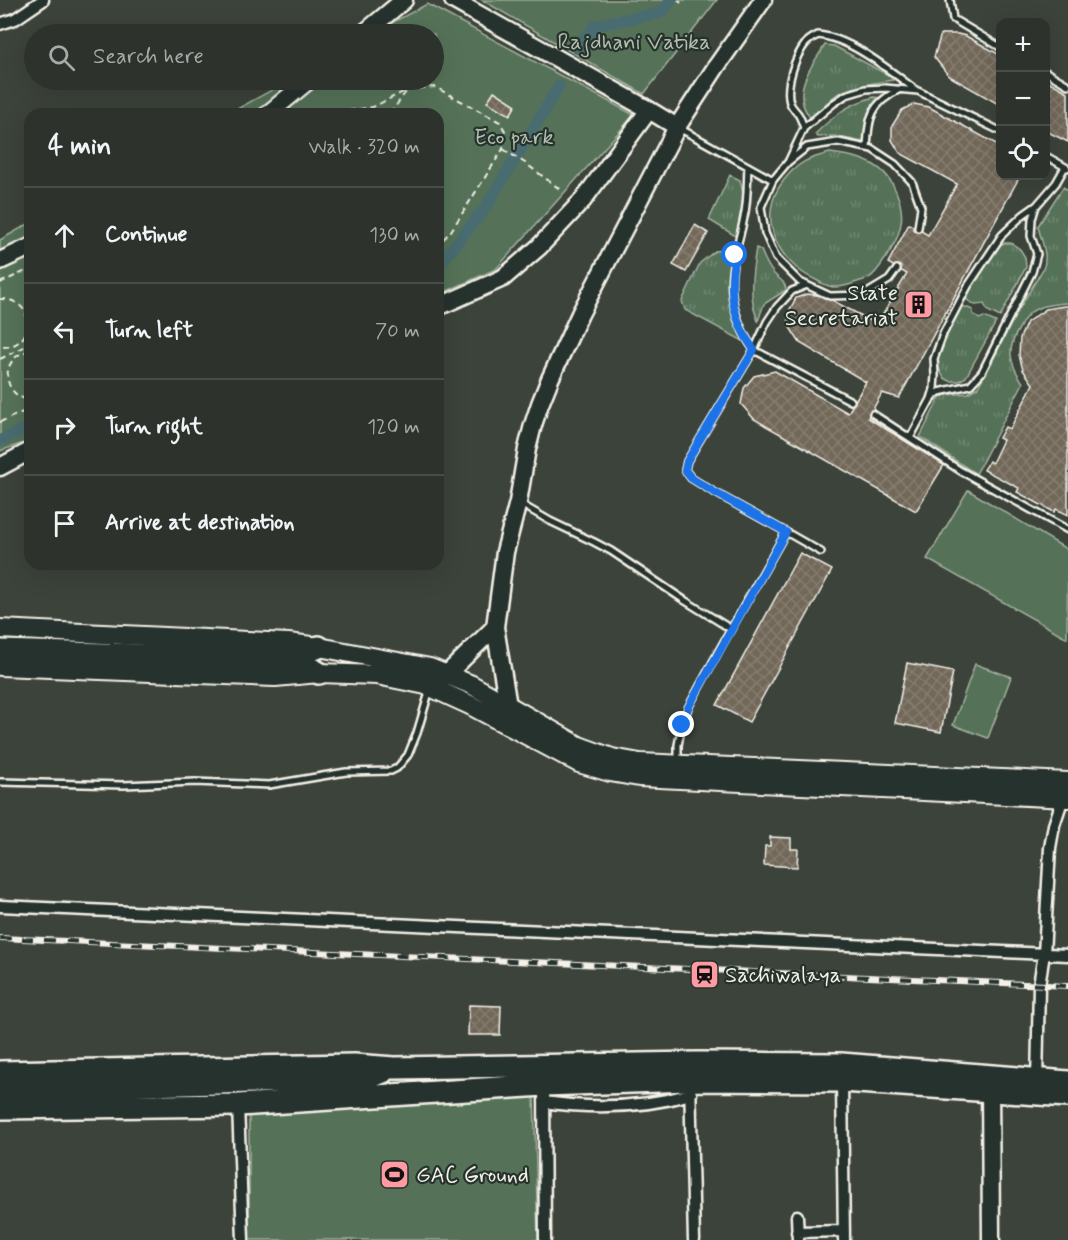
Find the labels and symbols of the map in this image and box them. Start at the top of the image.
park label: Rajdhani Vatika [557,29,711,58]
park label: Eco park [474,124,554,152]
route start [721,241,747,267]
place label: State Secretariat [785,280,898,333]
building icon: State Secretariat [903,289,935,321]
route end [668,711,694,737]
station icon: Sachiwalaya [688,958,720,990]
place label: Sachiwalaya [725,962,841,990]
sports icon: GAC Ground [379,1158,411,1190]
place label: GAC Ground [416,1162,529,1190]

